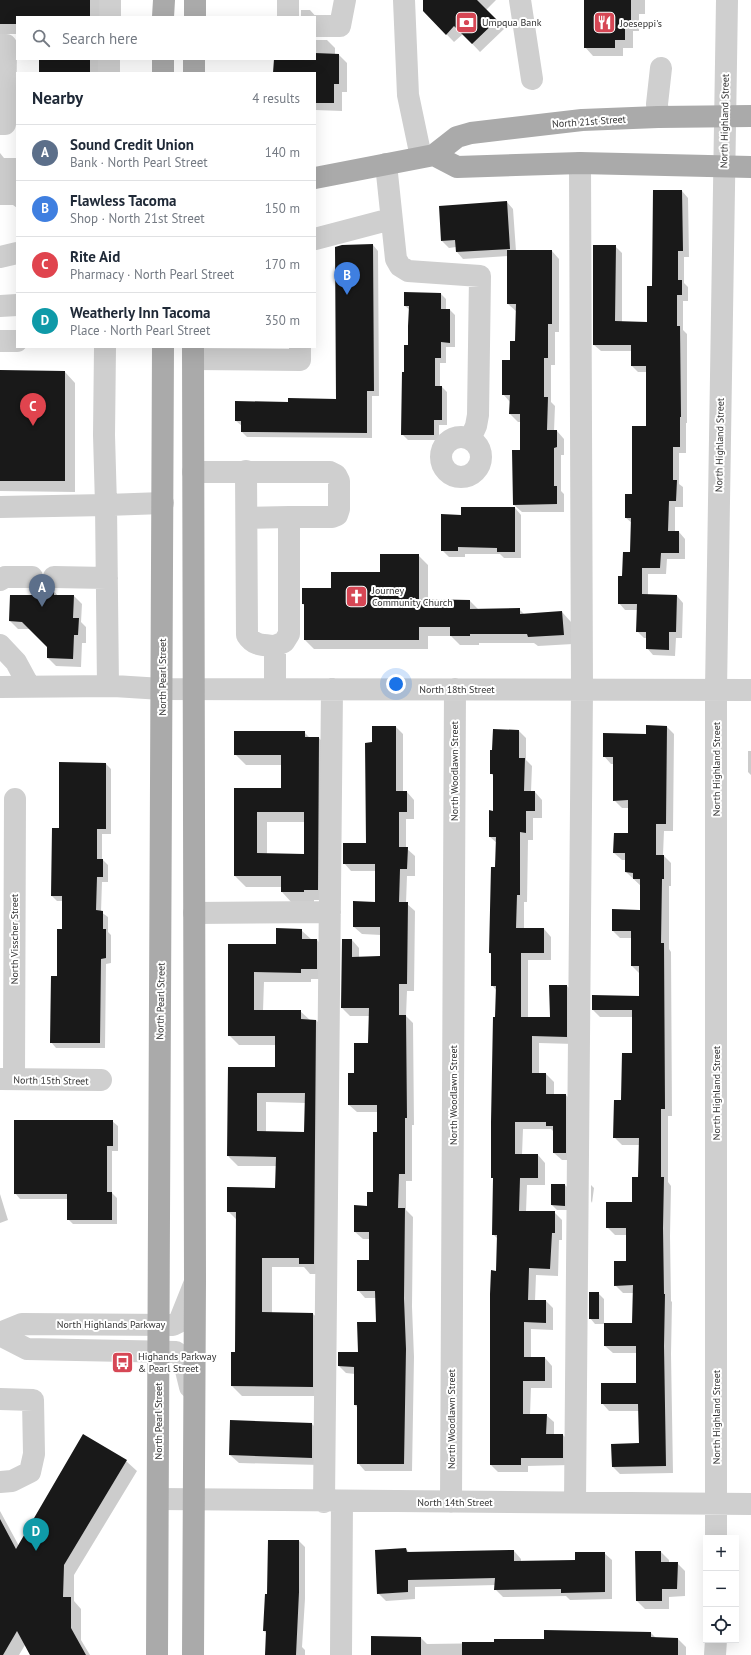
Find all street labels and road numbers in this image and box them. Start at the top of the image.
street label: North Highland Street [717,73,732,168]
street label: North 21st Street [552,112,627,131]
street label: North Highland Street [712,397,727,492]
street label: North Pearl Street [156,638,169,716]
street label: North 18th Street [419,683,495,696]
street label: North Woodlawn Street [448,720,461,821]
street label: North Highland Street [710,721,723,816]
street label: North Visscher Street [8,893,21,984]
street label: North Pearl Street [153,962,168,1040]
street label: North Woodlawn Street [447,1044,460,1145]
street label: North Highland Street [710,1045,723,1140]
street label: North 15th Street [13,1073,89,1088]
street label: North Highlands Parkway [57,1318,166,1331]
street label: North Woodlawn Street [445,1368,458,1469]
street label: North Highland Street [710,1369,723,1464]
street label: North Pearl Street [152,1382,165,1460]
street label: North 14th Street [417,1496,493,1509]

